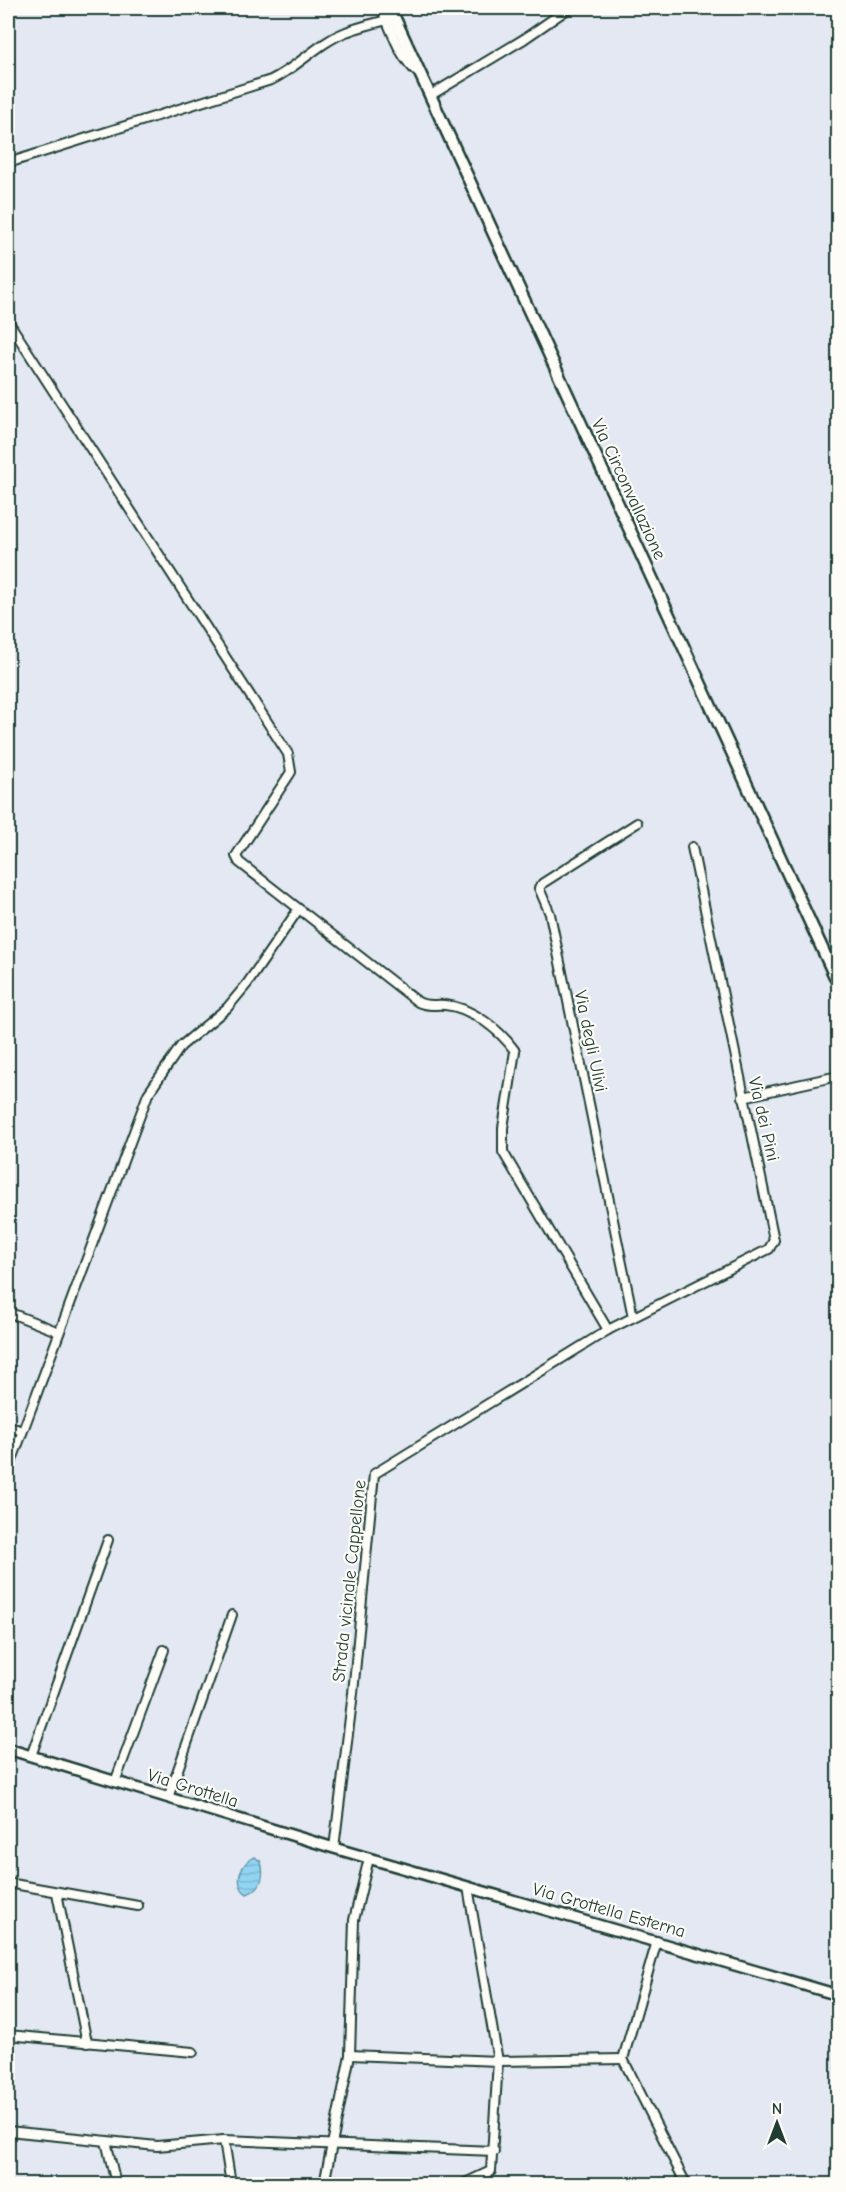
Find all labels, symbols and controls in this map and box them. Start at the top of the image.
street label: Via Circonvallazione [587,415,670,563]
street label: Via degli Ulivi [570,988,612,1094]
street label: Via dei Pini [744,1075,783,1163]
street label: Strada vicinale Cappellone [328,1479,371,1683]
street label: Via Grottella [145,1765,241,1812]
street label: Via Grottella Esterna [530,1879,688,1942]
north arrow [747,2093,807,2153]
text: N [772,2100,782,2118]

